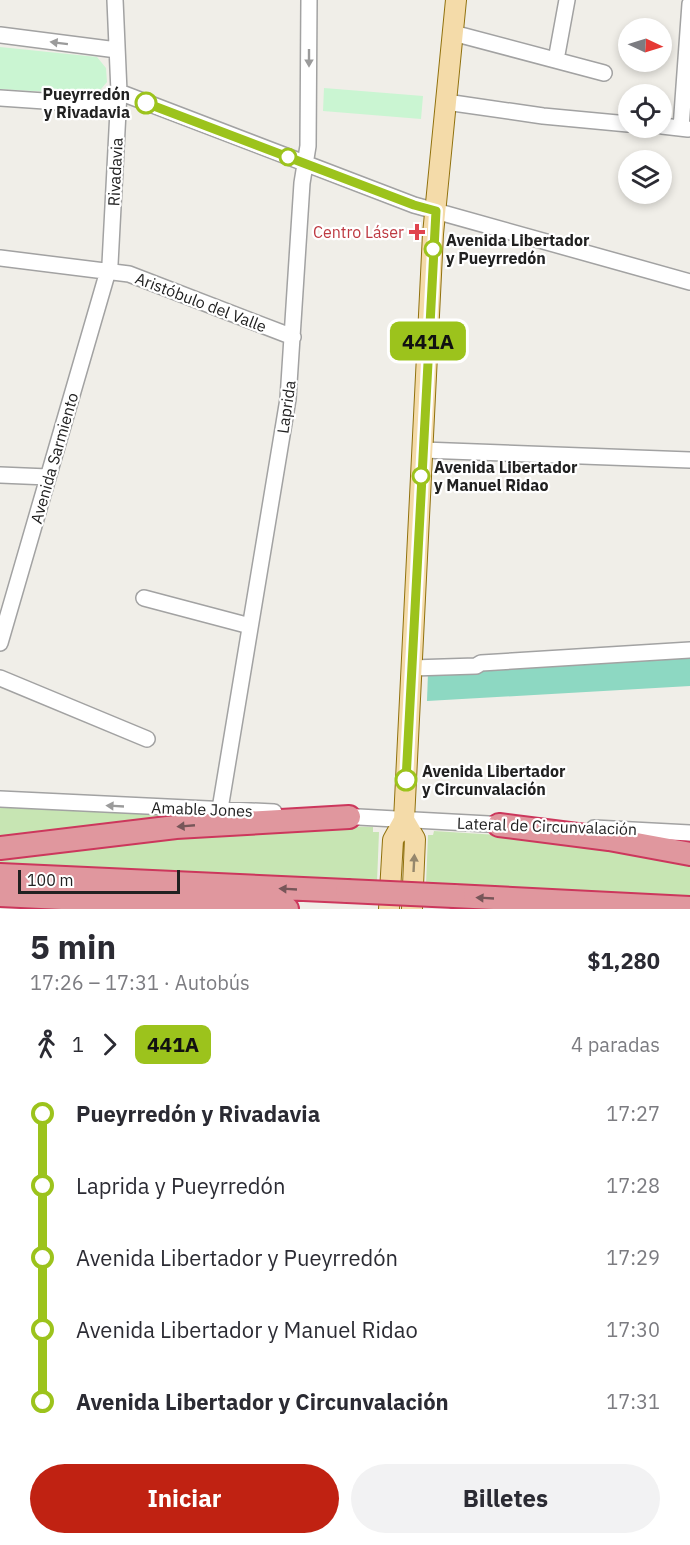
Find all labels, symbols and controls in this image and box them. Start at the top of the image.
north arrow [618,18,672,72]
map controls [618,18,672,204]
one-way arrow [50,38,69,47]
one-way arrow [304,49,314,68]
place label: Pueyrredón y Rivadavia [42,84,130,122]
button: locate [618,84,672,138]
marker: Pueyrredón y Rivadavia [135,92,157,114]
street label: Rivadavia [103,137,127,207]
unlabelled marker [279,148,297,166]
button: layers [618,150,672,204]
place label: Centro Láser [313,222,404,242]
marker: Centro Láser [408,223,426,241]
place label: Avenida Libertador y Pueyrredón [446,230,590,268]
marker: Avenida Libertador y Pueyrredón [424,240,442,258]
street label: Aristóbulo del Valle [132,268,270,336]
line badge: 441A [386,322,470,360]
text: 441A [402,327,454,355]
street label: Laprida [272,379,300,435]
street label: Avenida Sarmiento [26,390,82,526]
place label: Avenida Libertador y Manuel Ridao [434,457,578,495]
marker: Avenida Libertador y Manuel Ridao [412,467,430,485]
place label: Avenida Libertador y Circunvalación [422,761,566,799]
marker: Avenida Libertador y Circunvalación [395,769,417,791]
street label: Amable Jones [151,797,253,821]
one-way arrow [105,801,124,810]
street label: Lateral de Circunvalación [457,813,637,839]
one-way arrow [176,821,195,831]
one-way arrow [410,853,419,872]
scale bar [18,867,180,894]
text: 100 m [27,870,74,890]
one-way arrow [279,884,298,893]
one-way arrow [475,893,494,902]
text: 5 min [30,925,116,968]
text: $1,280 [587,946,660,975]
text: 17:26 – 17:31 · Autobús [30,969,250,996]
icon: walk [30,1028,63,1061]
icon: forward [93,1028,126,1061]
text: 441A [147,1030,199,1058]
text: 1 [72,1031,84,1058]
text: 4 paradas [571,1031,660,1058]
text: Pueyrredón y Rivadavia [76,1099,320,1128]
text: 17:27 [606,1100,660,1127]
text: Laprida y Pueyrredón [76,1171,285,1200]
text: 17:28 [606,1172,660,1199]
text: Avenida Libertador y Pueyrredón [76,1243,398,1272]
text: 17:29 [606,1244,660,1271]
text: Avenida Libertador y Manuel Ridao [76,1315,418,1344]
text: 17:30 [606,1316,660,1343]
text: Avenida Libertador y Circunvalación [76,1387,449,1416]
text: 17:31 [606,1388,660,1415]
button: Iniciar [30,1464,339,1533]
button: Billetes [351,1464,660,1533]

